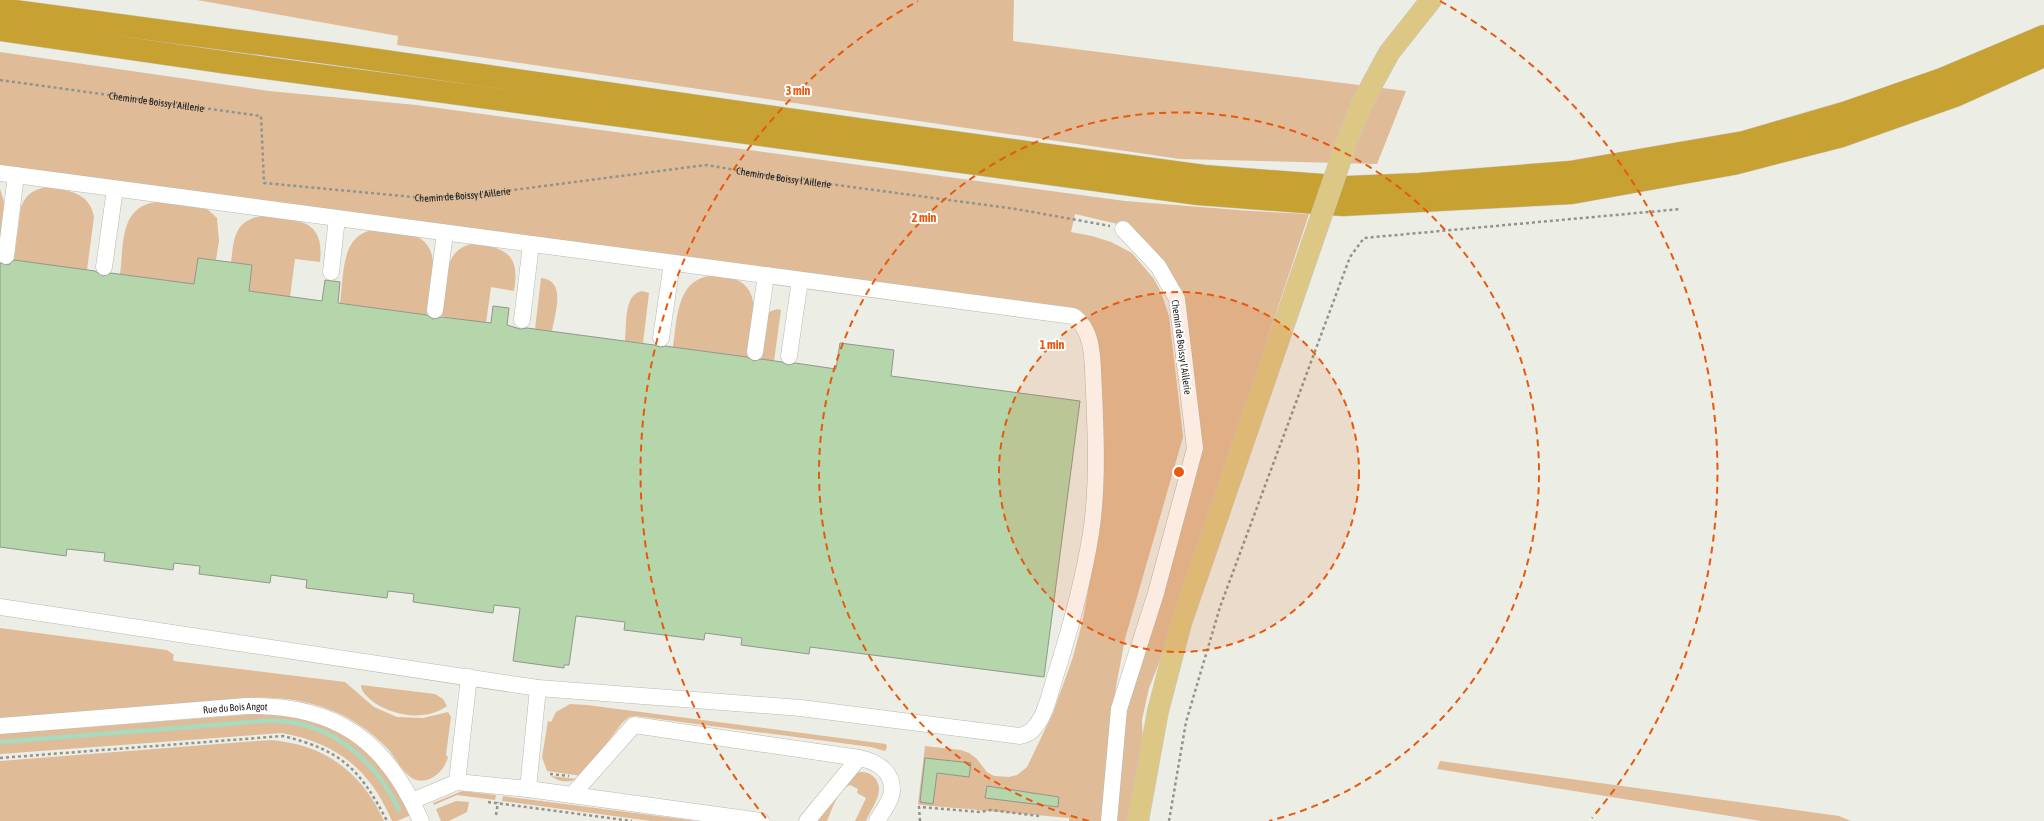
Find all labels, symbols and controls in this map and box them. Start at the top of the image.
text: 3 min [786,84,810,98]
street label: Chemin de Boissy l'Aillerie [108,90,205,114]
street label: Chemin de Boissy l'Aillerie [735,165,832,190]
street label: Chemin de Boissy l'Aillerie [414,185,511,204]
text: 2 min [912,211,936,225]
street label: Chemin de Boissy l'Aillerie [1169,299,1194,396]
text: 1 min [1040,338,1064,352]
centre of rings [1172,465,1186,479]
street label: Rue du Bois Angot [202,701,268,715]

